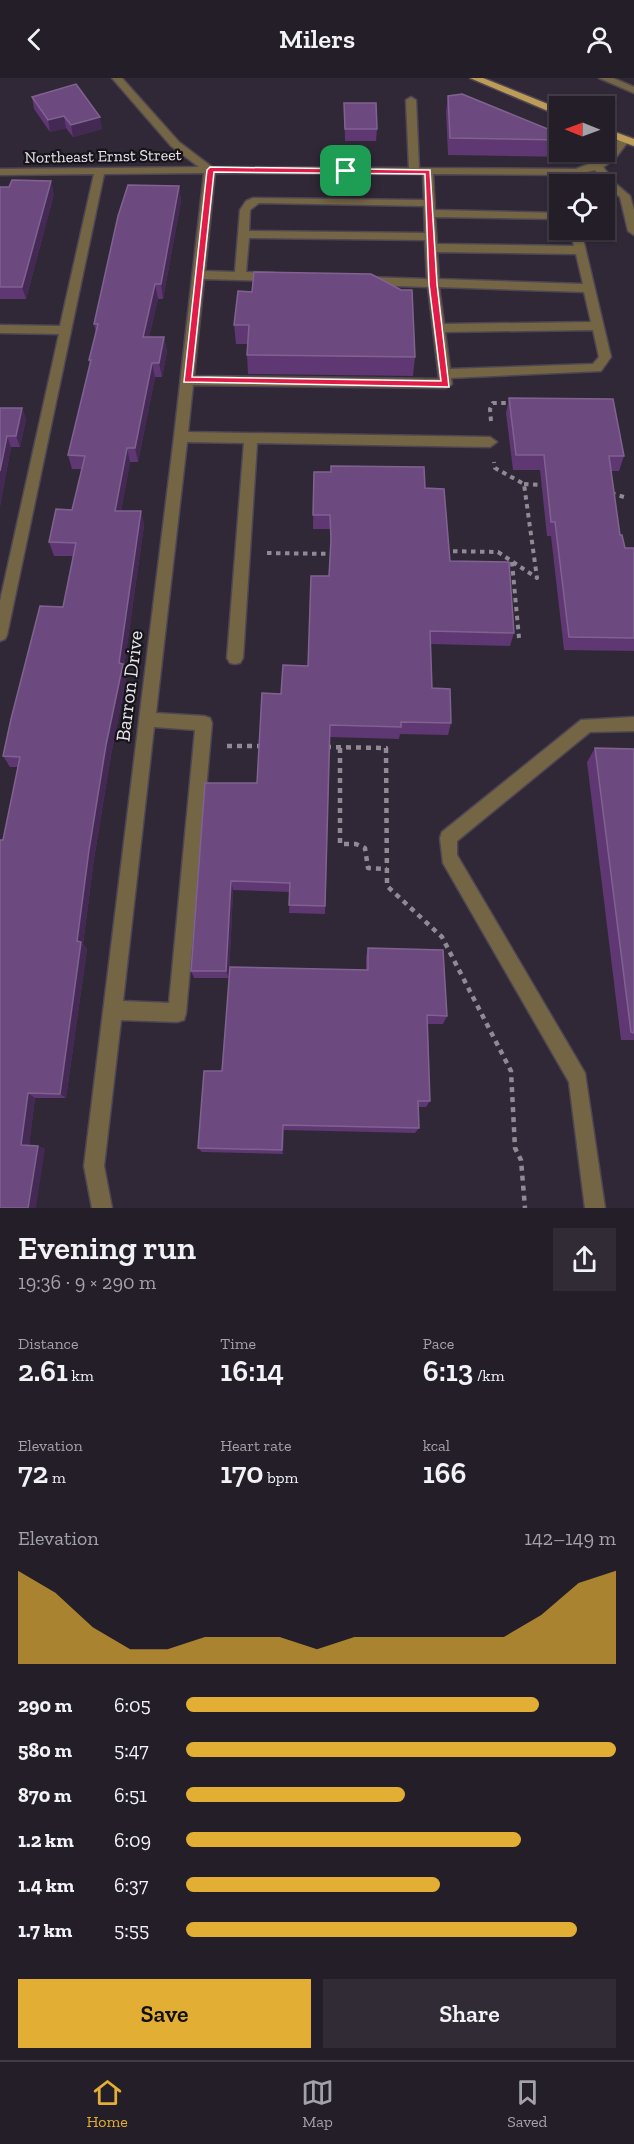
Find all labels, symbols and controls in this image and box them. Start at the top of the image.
icon: back [18,23,51,56]
text: Milers [279,23,355,55]
icon: person [583,23,616,56]
north arrow [549,96,615,162]
map controls [549,96,615,240]
street label: Northeast Ernst Street [24,145,182,167]
pin [320,145,371,196]
icon: arrive [329,154,362,187]
button: locate [549,174,615,240]
street label: Barron Drive [110,629,148,743]
text: Evening run [18,1228,196,1267]
button: share [553,1228,616,1291]
text: 19:36 · 9 × 290 m [18,1270,156,1294]
text: Distance [18,1334,79,1353]
text: Time [220,1334,256,1353]
text: Pace [423,1334,454,1353]
text: 2.61 [18,1353,68,1389]
text: 16:14 [220,1353,284,1389]
text: 6:13 [423,1353,473,1389]
text: km [68,1366,94,1385]
text: /km [473,1366,504,1385]
text: Elevation [18,1436,83,1455]
text: Heart rate [220,1436,291,1455]
text: kcal [423,1436,450,1455]
text: 72 [18,1455,48,1491]
text: 170 [220,1455,264,1491]
text: 166 [423,1455,467,1491]
text: m [48,1468,66,1487]
text: bpm [264,1468,298,1487]
text: Elevation [18,1526,99,1550]
text: 142–149 m [524,1526,616,1550]
text: 290 m [18,1693,72,1717]
text: 6:05 [114,1693,151,1717]
text: 580 m [18,1738,72,1762]
text: 5:47 [114,1738,149,1762]
text: 870 m [18,1783,71,1807]
text: 6:51 [114,1783,147,1807]
text: 1.2 km [18,1828,74,1852]
text: 6:09 [114,1828,151,1852]
text: 1.4 km [18,1873,74,1897]
text: 6:37 [114,1873,148,1897]
text: 1.7 km [18,1918,72,1942]
text: 5:55 [114,1918,149,1942]
button: Save [18,1979,311,2048]
button: Share [323,1979,616,2048]
tab: Home [87,2076,128,2131]
tab: Map [301,2076,334,2131]
tab: Saved [507,2076,547,2131]

